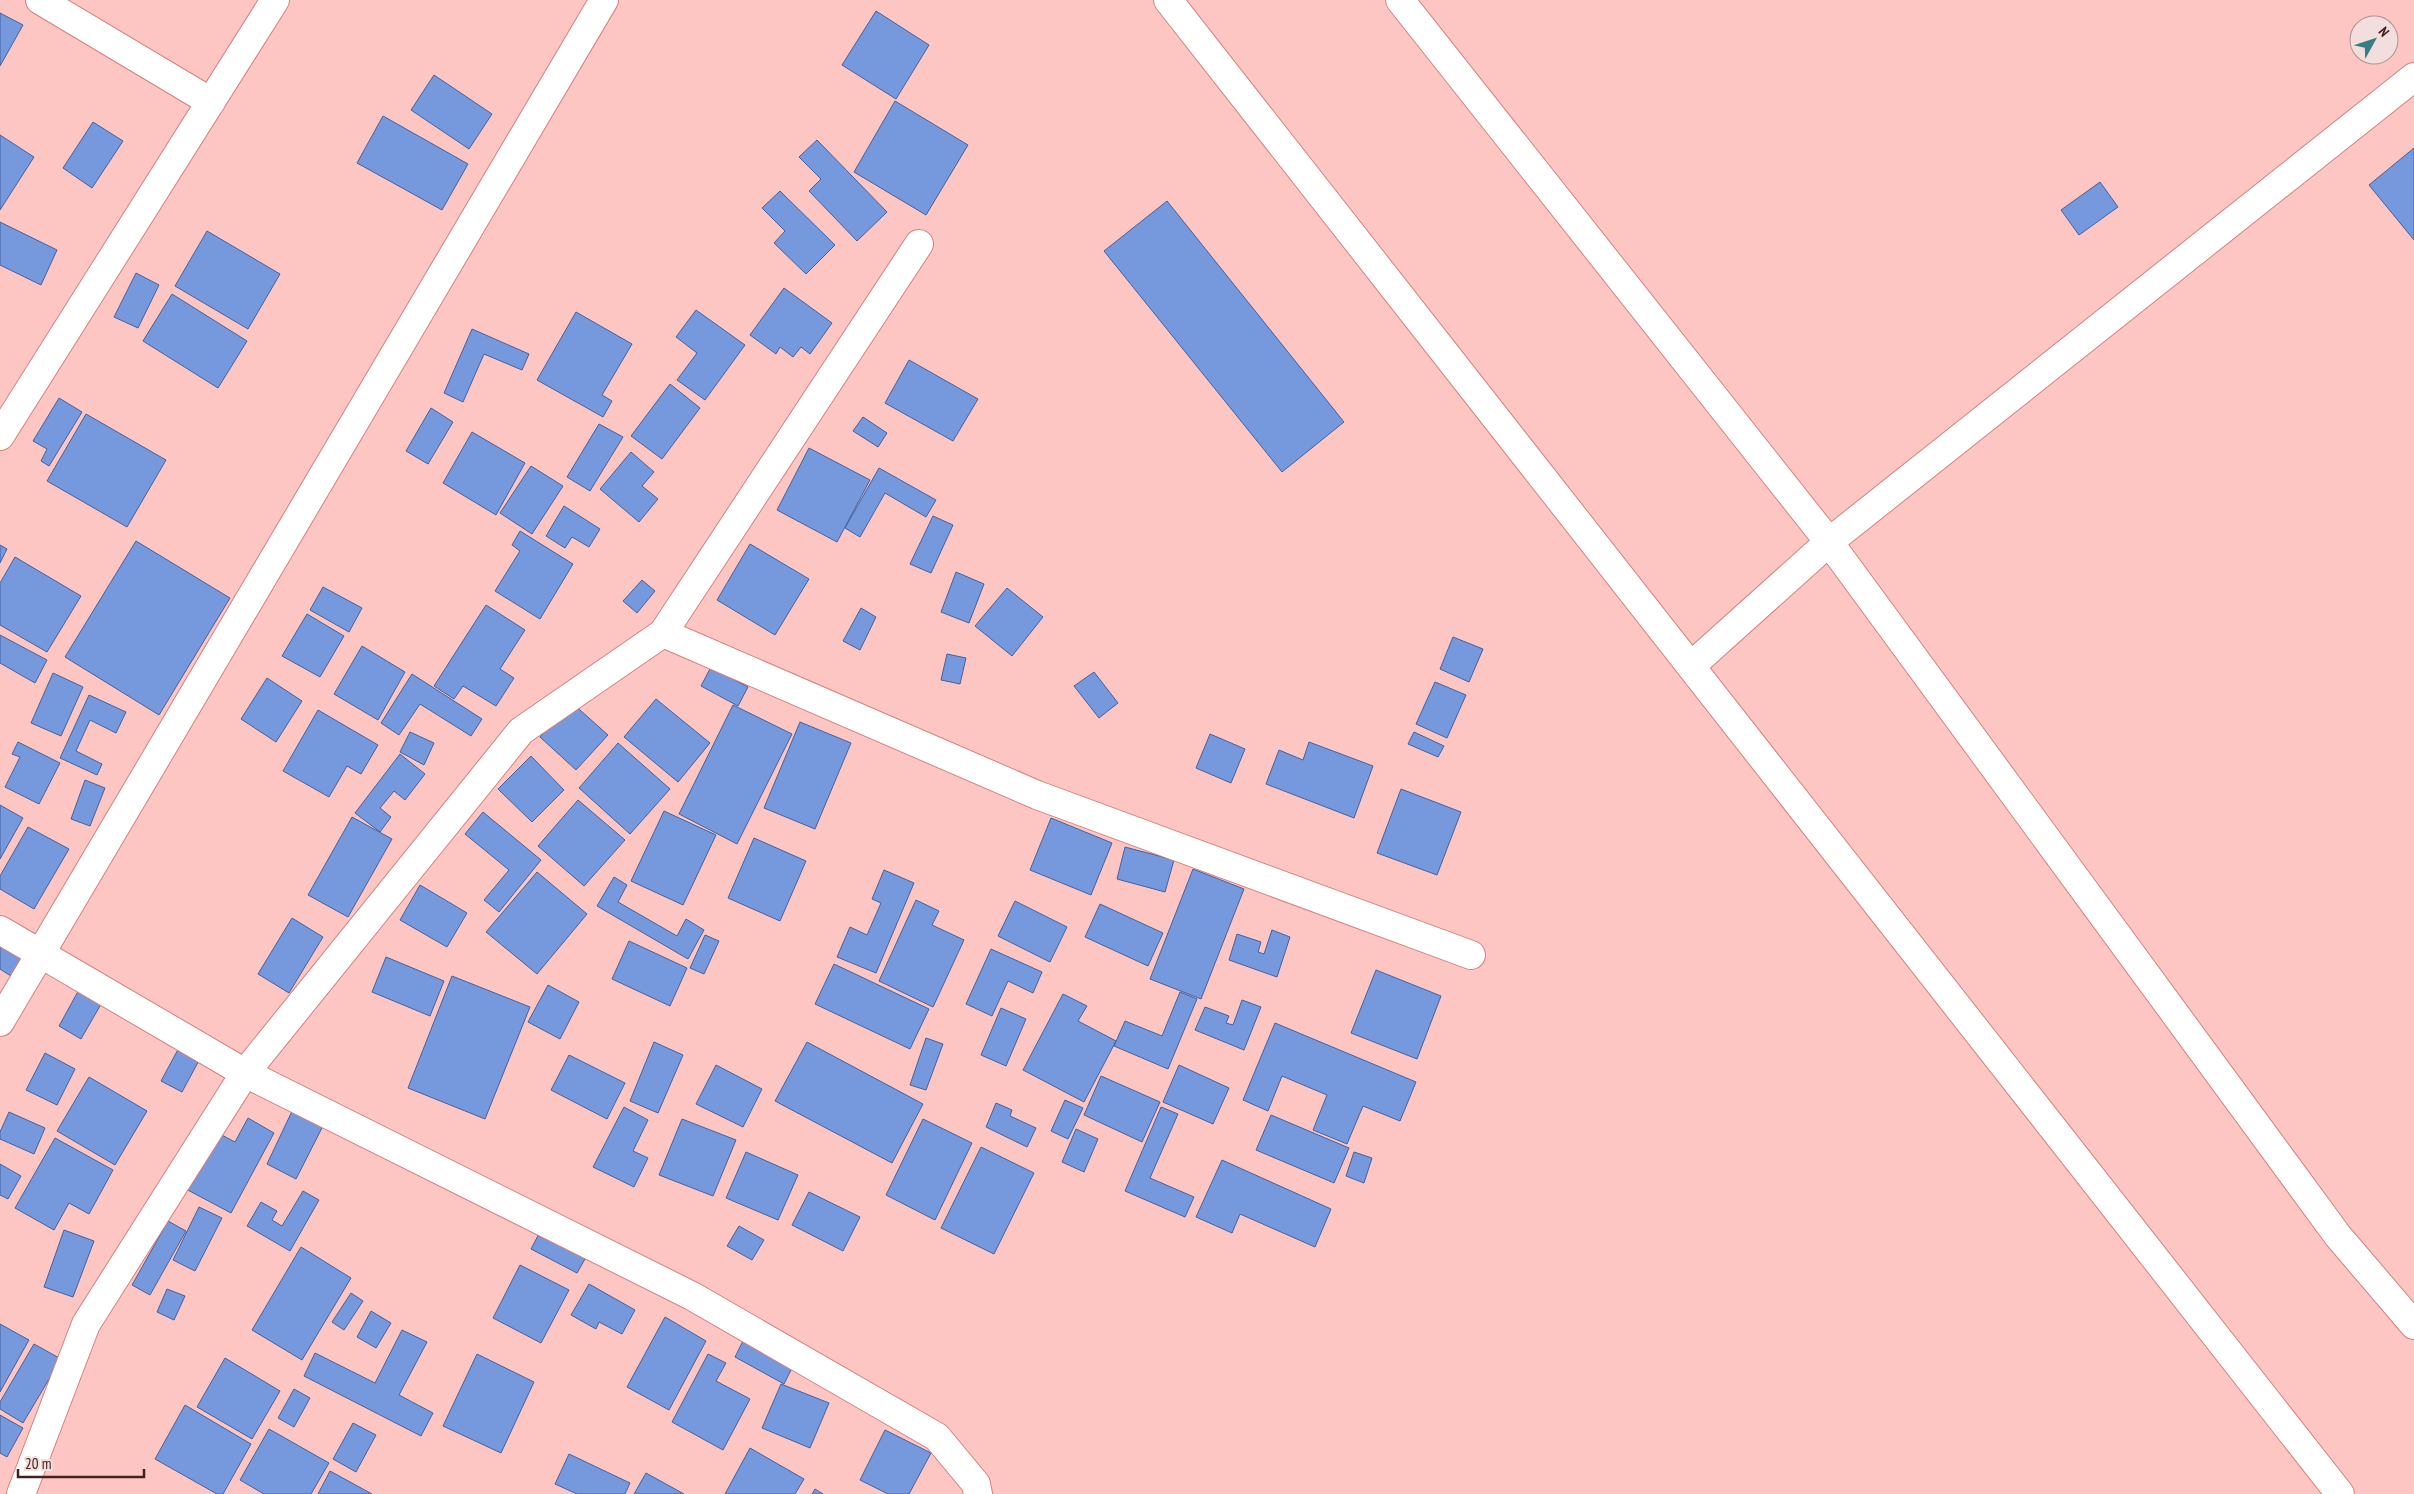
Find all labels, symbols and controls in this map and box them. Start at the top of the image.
north arrow [2349,15,2399,65]
text: N [2375,23,2393,40]
scale bar [18,1446,144,1478]
text: 20 m [25,1454,51,1473]

